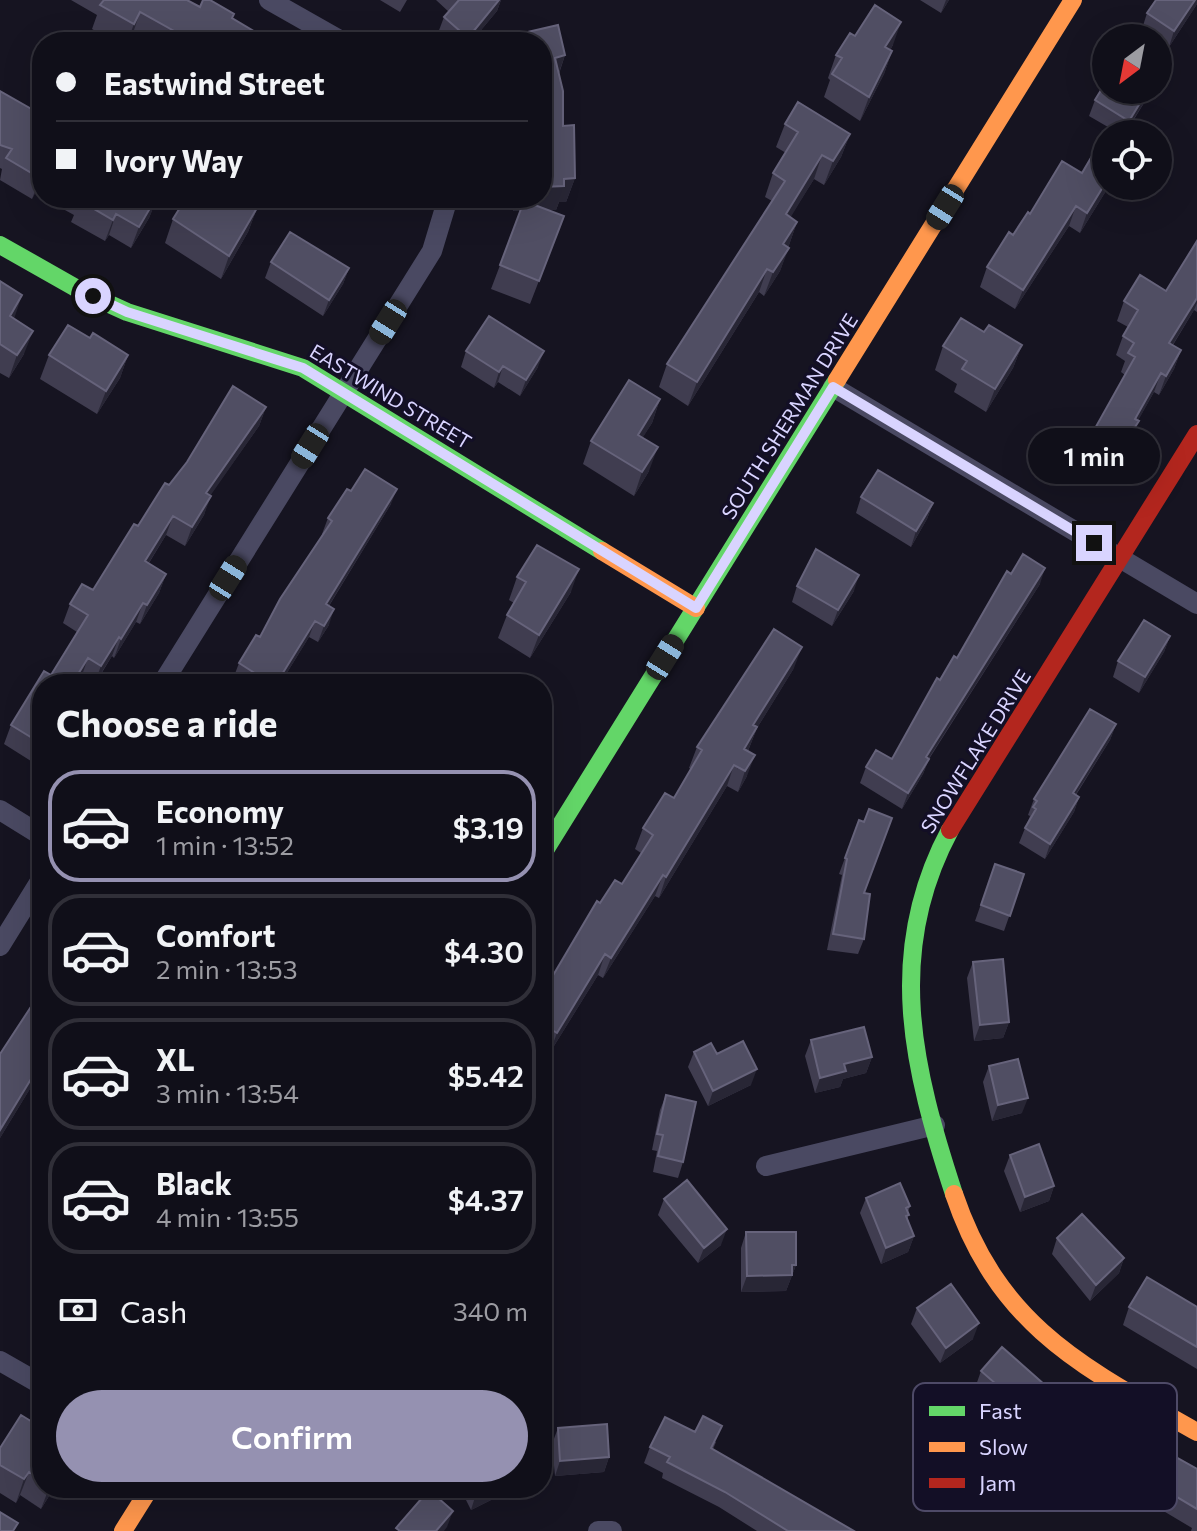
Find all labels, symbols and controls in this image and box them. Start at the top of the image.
north arrow [1092,24,1172,104]
map controls [1092,24,1172,200]
text: Eastwind Street [104,64,325,101]
button: locate [1092,120,1172,200]
text: Ivory Way [104,141,243,178]
car [922,180,968,234]
route start [75,278,111,314]
car [365,295,411,349]
street label: SOUTH SHERMAN DRIVE [716,309,862,523]
street label: EASTWIND STREET [306,338,476,454]
car [287,419,333,473]
callout: 1 min [1028,427,1160,483]
text: 1 min [1063,440,1125,471]
route end [1076,525,1112,561]
car [205,551,251,605]
car [642,630,688,684]
street label: SNOWFLAKE DRIVE [915,665,1035,837]
text: Choose a ride [56,700,277,744]
icon: car [60,790,132,862]
text: Economy [156,792,284,829]
text: $3.19 [453,808,524,845]
text: 1 min · 13:52 [156,829,294,860]
icon: car [60,914,132,986]
text: Comfort [156,916,275,953]
text: $4.30 [444,932,524,969]
text: 2 min · 13:53 [156,953,298,984]
icon: car [60,1038,132,1110]
text: XL [156,1040,195,1077]
text: $5.42 [448,1056,524,1093]
text: 3 min · 13:54 [156,1077,299,1108]
icon: car [60,1162,132,1234]
text: Black [156,1164,232,1201]
text: $4.37 [448,1180,524,1217]
text: 4 min · 13:55 [156,1201,299,1232]
icon: cash [56,1288,100,1332]
text: Cash [120,1292,187,1329]
text: 340 m [453,1295,528,1326]
legend [913,1383,1177,1511]
button: Confirm [56,1390,528,1482]
text: Fast [979,1397,1022,1424]
text: Slow [979,1433,1028,1460]
text: Jam [979,1469,1016,1496]

